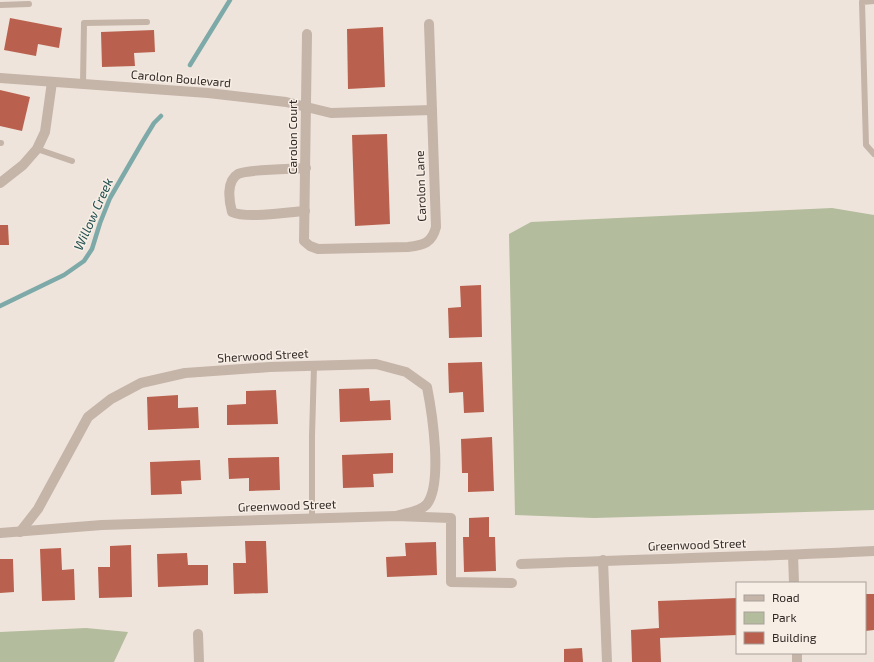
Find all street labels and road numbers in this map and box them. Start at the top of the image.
street label: Carolon Boulevard [130,67,232,89]
street label: Carolon Court [285,99,299,174]
street label: Carolon Lane [412,150,428,222]
street label: Sherwood Street [217,346,309,364]
street label: Greenwood Street [238,496,337,514]
street label: Greenwood Street [648,535,747,553]

